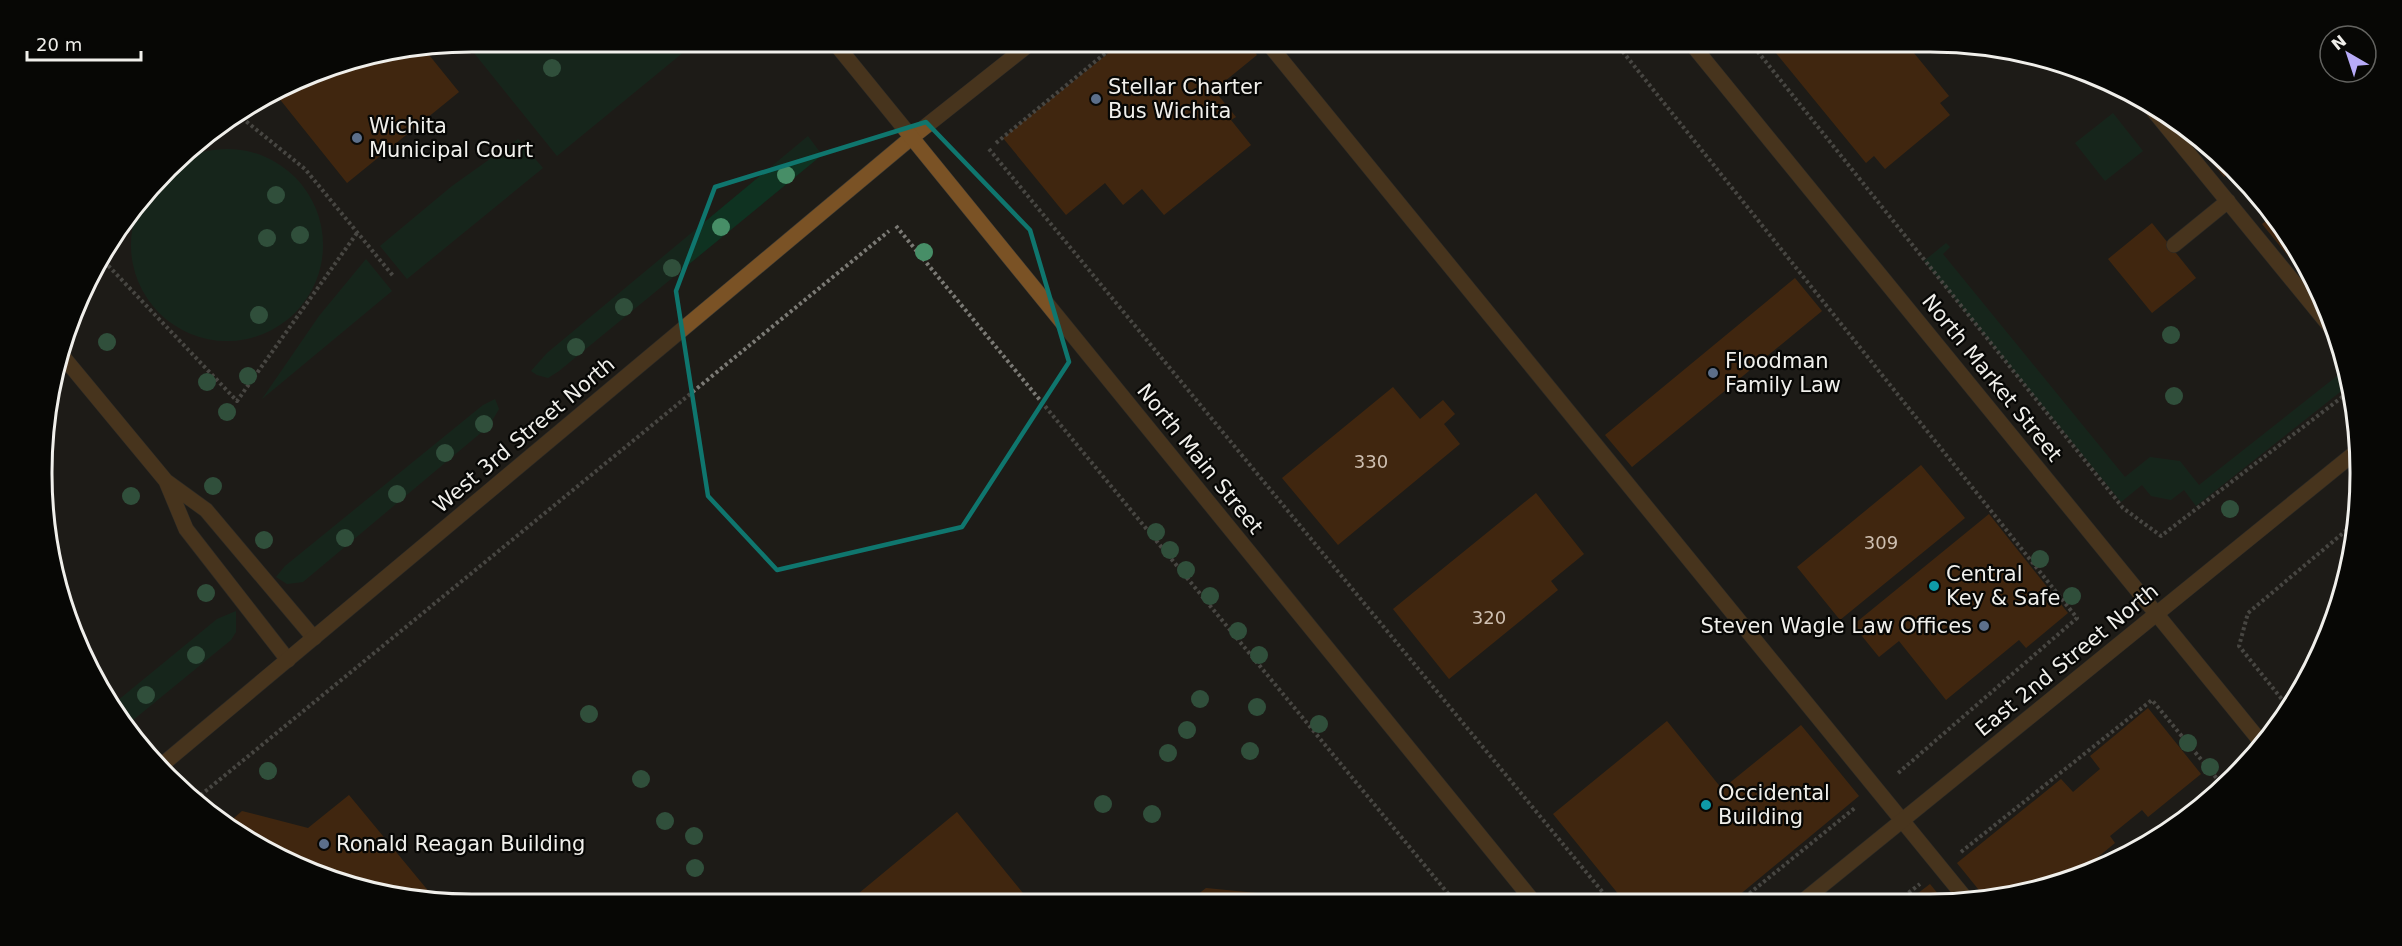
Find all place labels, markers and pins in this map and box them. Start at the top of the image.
place label: Stellar Charter Bus Wichita [1108,75,1262,123]
marker: Stellar Charter Bus Wichita [1089,92,1103,106]
place label: Wichita Municipal Court [369,114,533,162]
marker: Wichita Municipal Court [350,131,364,145]
place label: Floodman Family Law [1725,349,1841,397]
marker: Floodman Family Law [1706,366,1720,380]
place label: Central Key & Safe [1946,562,2060,610]
marker: Central Key & Safe [1927,579,1941,593]
place label: Steven Wagle Law Offices [1700,614,1972,638]
marker: Steven Wagle Law Offices [1977,619,1991,633]
place label: Occidental Building [1718,781,1830,829]
marker: Occidental Building [1699,798,1713,812]
place label: Ronald Reagan Building [336,832,585,856]
marker: Ronald Reagan Building [317,837,331,851]

